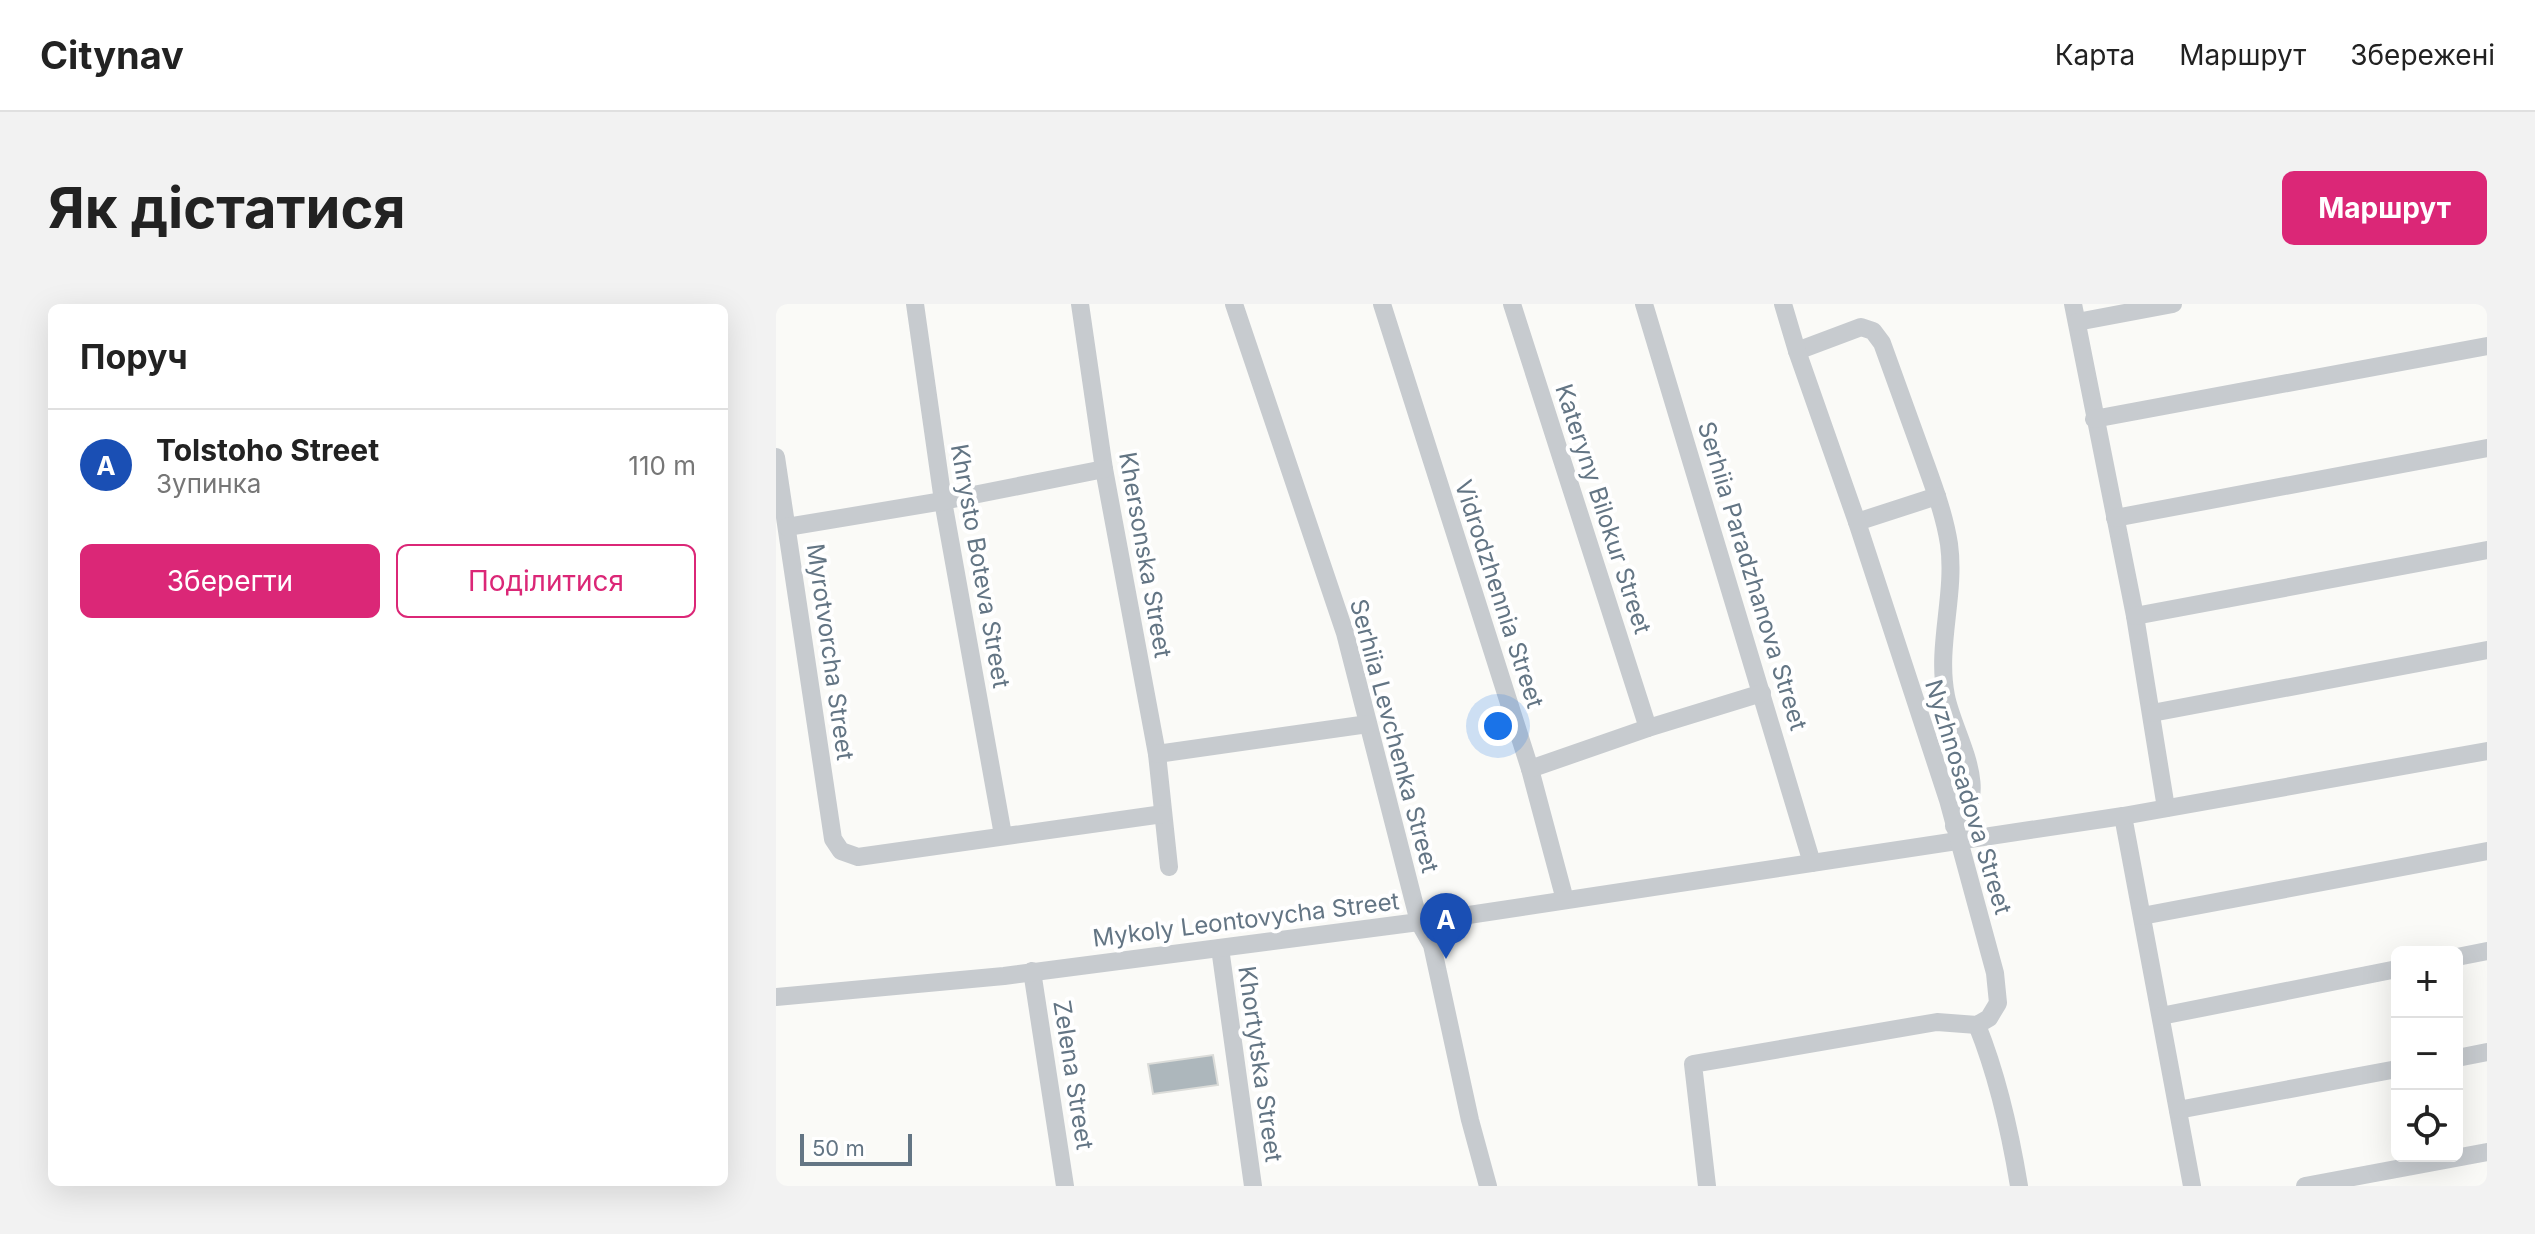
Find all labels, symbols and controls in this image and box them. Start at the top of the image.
text: Citynav [40,32,184,78]
text: Карта [2055,38,2135,72]
text: Маршрут [2179,38,2306,72]
text: Збережені [2350,38,2495,72]
button: Маршрут [2282,171,2487,245]
text: Як дістатися [48,174,406,242]
text: Поруч [80,336,188,377]
street label: Kateryny Bilokur Street [1549,380,1658,637]
street label: Serhiia Paradzhanova Street [1692,418,1813,734]
text: Tolstoho Street [156,432,379,468]
street label: Khrysto Boteva Street [945,442,1016,690]
text: A [96,450,116,481]
text: 110 m [628,450,696,481]
street label: Khersonska Street [1113,450,1178,660]
text: Зупинка [156,468,261,499]
street label: Vidrodzhennia Street [1449,476,1550,712]
street label: Myrotvorcha Street [801,542,860,762]
button: Зберегти [80,544,380,618]
button: Поділитися [396,544,696,618]
street label: Serhiia Levchenka Street [1344,596,1445,876]
street label: Nyzhnosadova Street [1919,676,2018,918]
your location [1478,706,1518,746]
street label: Mykoly Leontovycha Street [1091,886,1401,953]
pin: A [1420,893,1472,959]
map controls [2391,946,2463,1162]
button: + [2391,946,2463,1018]
street label: Khortytska Street [1232,964,1289,1164]
street label: Zelena Street [1047,998,1100,1152]
button: − [2391,1018,2463,1090]
button: locate [2391,1090,2463,1162]
scale bar [800,1130,912,1166]
text: 50 m [812,1135,865,1161]

